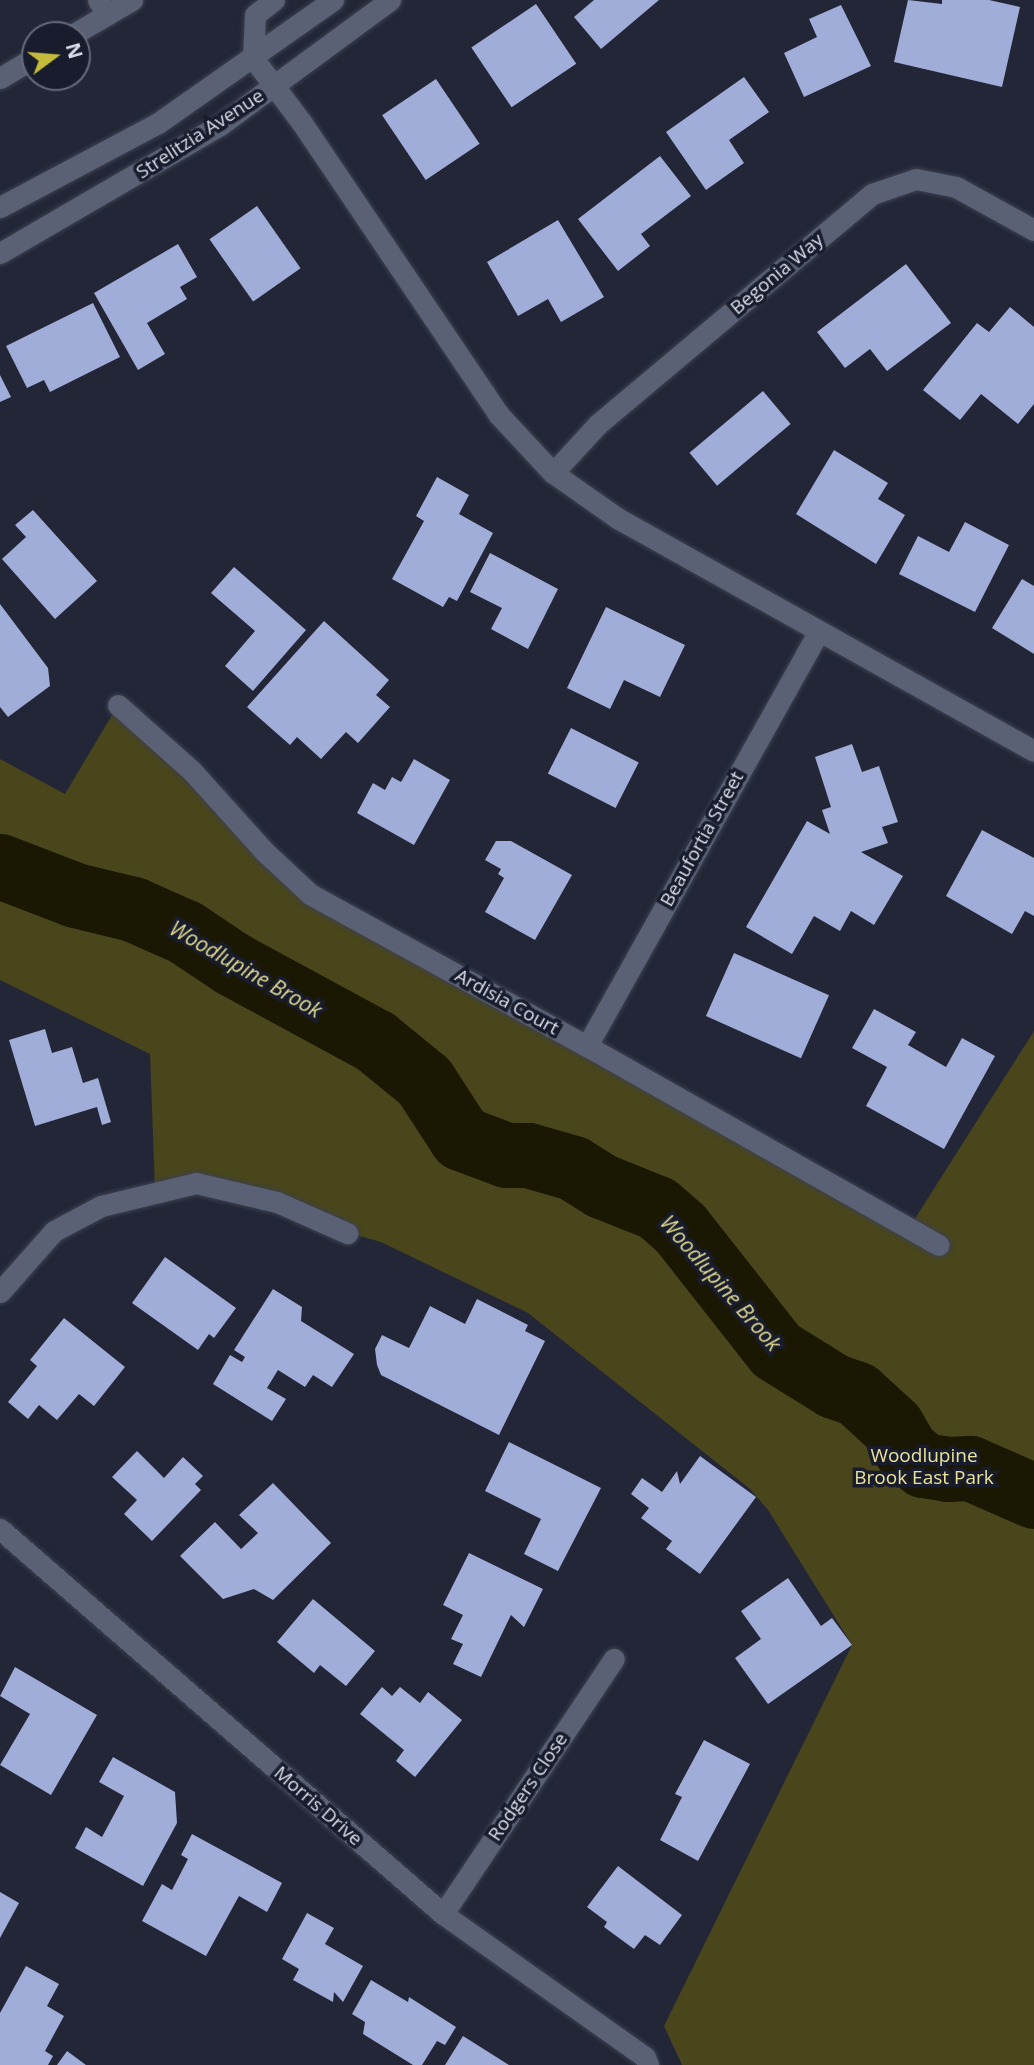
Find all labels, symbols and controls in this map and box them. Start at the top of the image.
north arrow [21,21,91,91]
text: N [60,40,89,62]
street label: Strelitzia Avenue [132,84,268,184]
street label: Begonia Way [726,229,828,319]
street label: Beaufortia Street [655,767,749,911]
water label: Woodlupine Brook [166,915,326,1023]
street label: Ardisia Court [451,964,563,1040]
water label: Woodlupine Brook [655,1210,787,1356]
park label: Woodlupine Brook East Park [854,1445,994,1489]
street label: Rodgers Close [483,1729,573,1845]
street label: Morris Drive [269,1762,367,1850]

